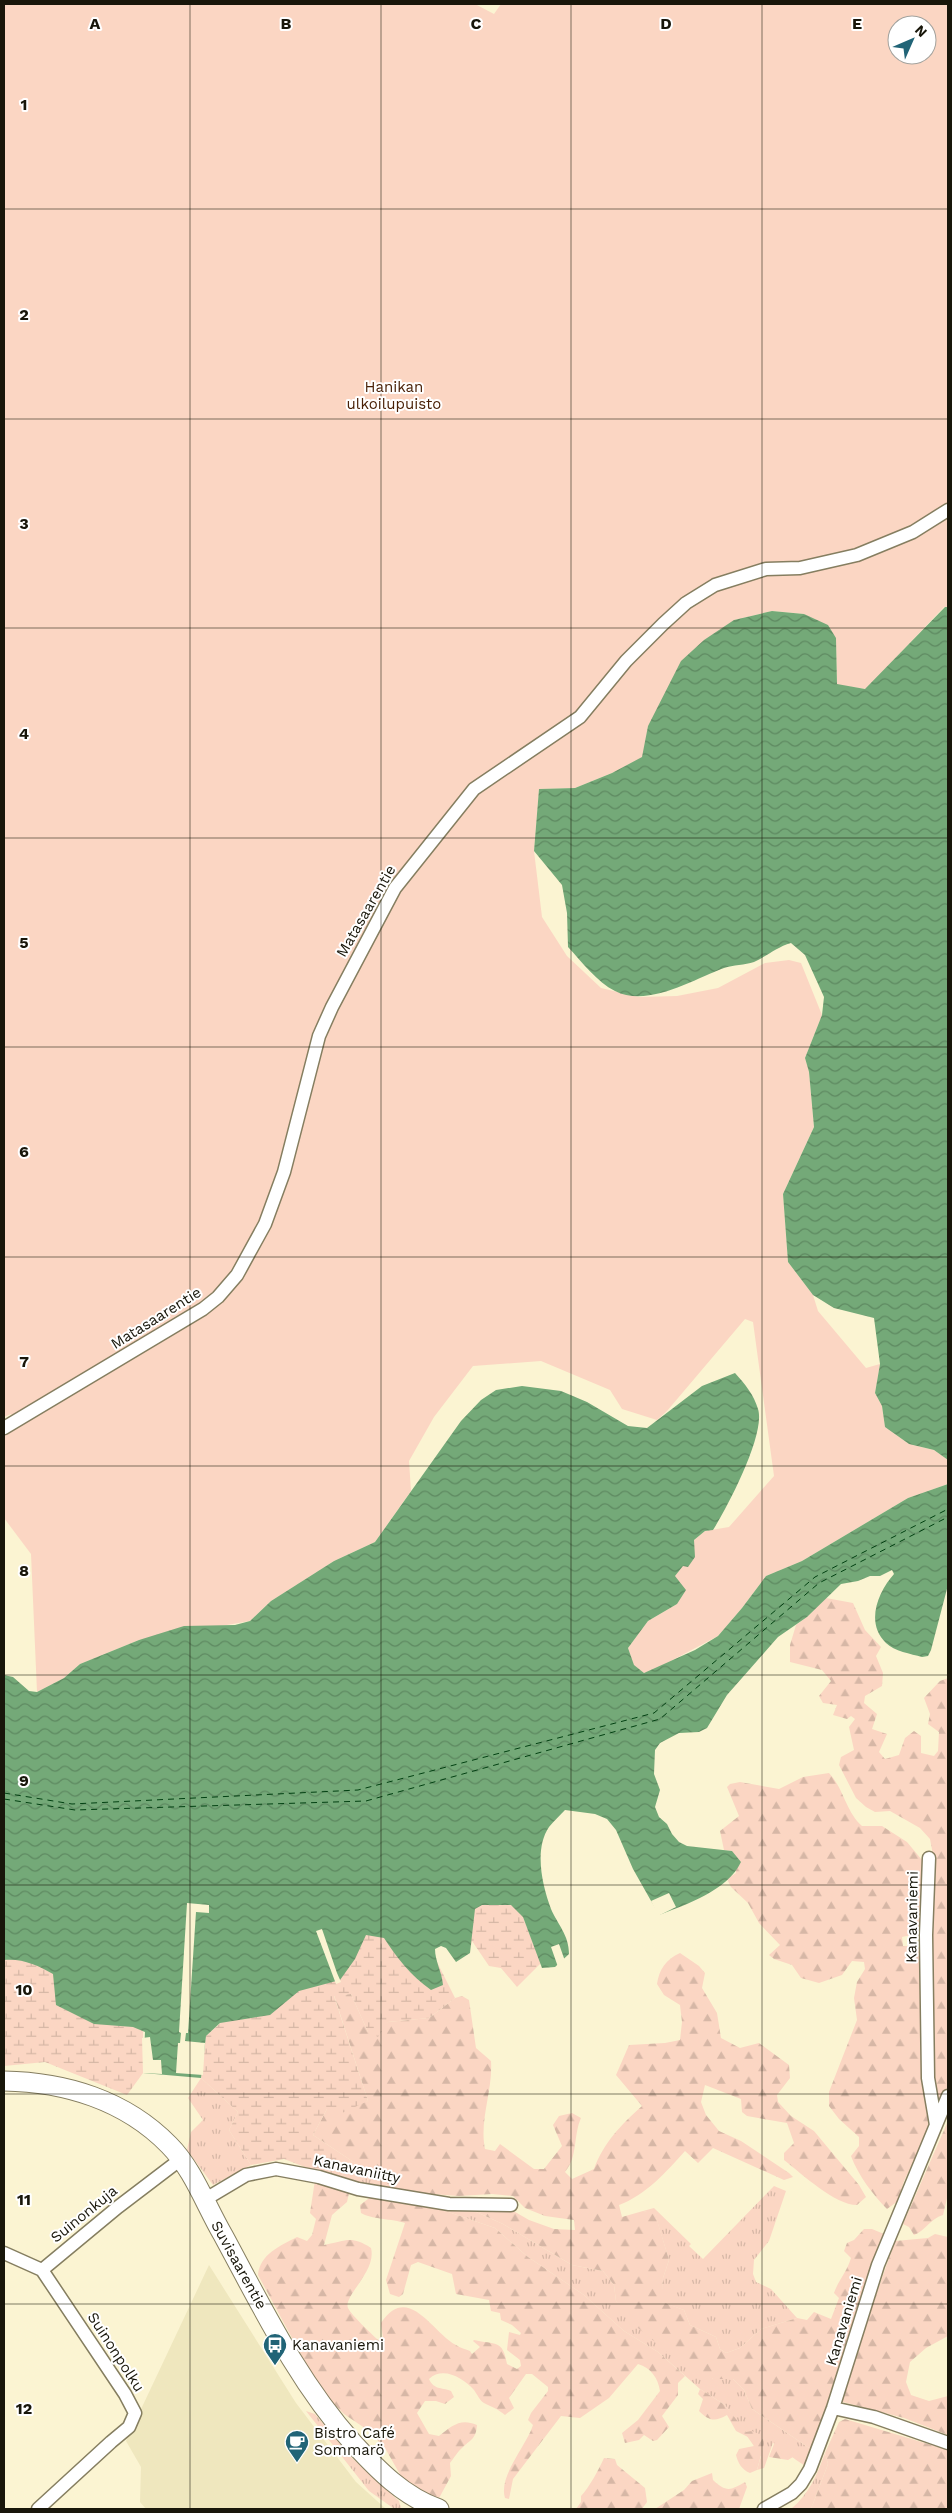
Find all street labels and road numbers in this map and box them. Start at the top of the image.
street label: Matasaarentie [332,862,400,960]
street label: Matasaarentie [107,1283,205,1353]
street label: Kanavaniemi [902,1871,922,1963]
street label: Kanavaniitty [312,2151,402,2187]
street label: Suinonkuja [47,2181,121,2246]
street label: Suvisaarentie [207,2218,271,2312]
street label: Kanavaniemi [822,2274,866,2368]
street label: Suinonpolku [84,2309,148,2395]

